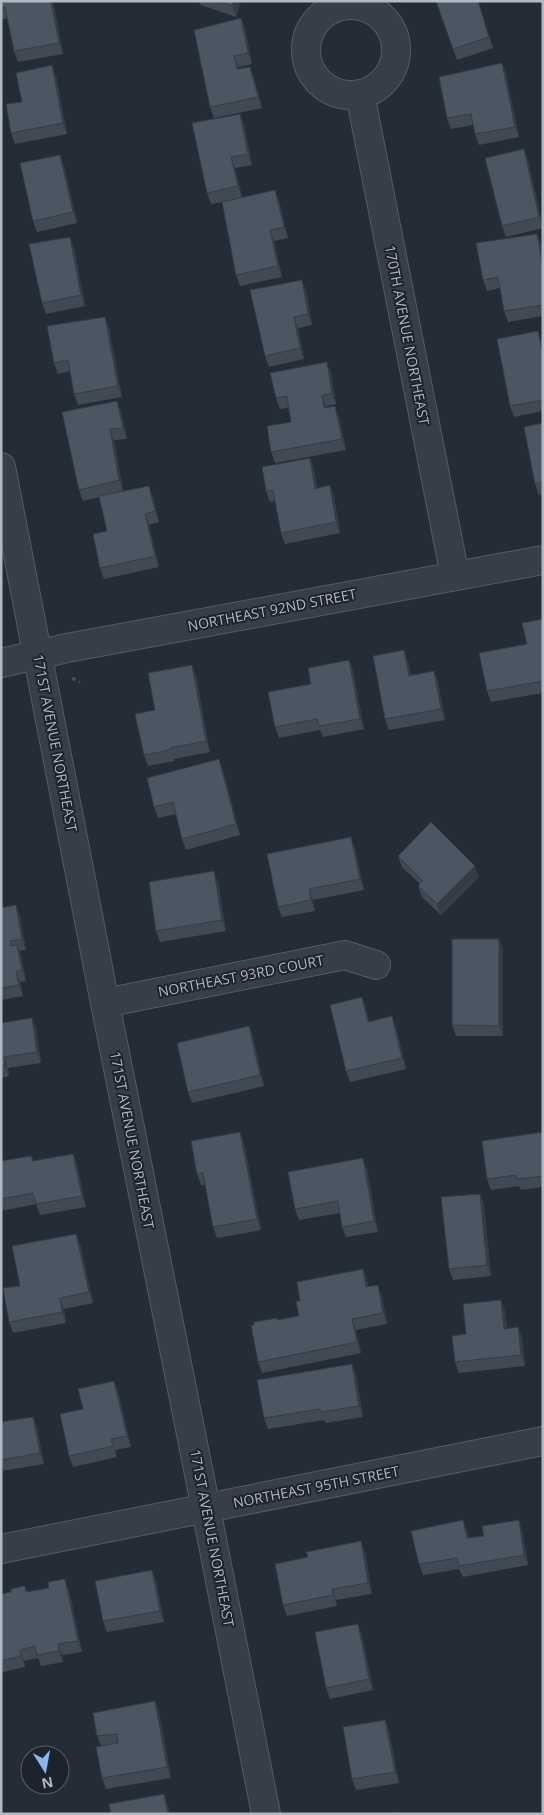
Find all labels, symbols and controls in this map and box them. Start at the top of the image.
street label: 170TH AVENUE NORTHEAST [381,243,434,427]
street label: NORTHEAST 92ND STREET [186,584,358,635]
street label: 171ST AVENUE NORTHEAST [29,653,82,833]
street label: NORTHEAST 93RD COURT [156,950,326,1001]
street label: 171ST AVENUE NORTHEAST [106,1050,159,1230]
street label: 171ST AVENUE NORTHEAST [186,1448,239,1628]
street label: NORTHEAST 95TH STREET [231,1461,401,1512]
north arrow [20,1745,70,1795]
text: N [40,1773,55,1794]

